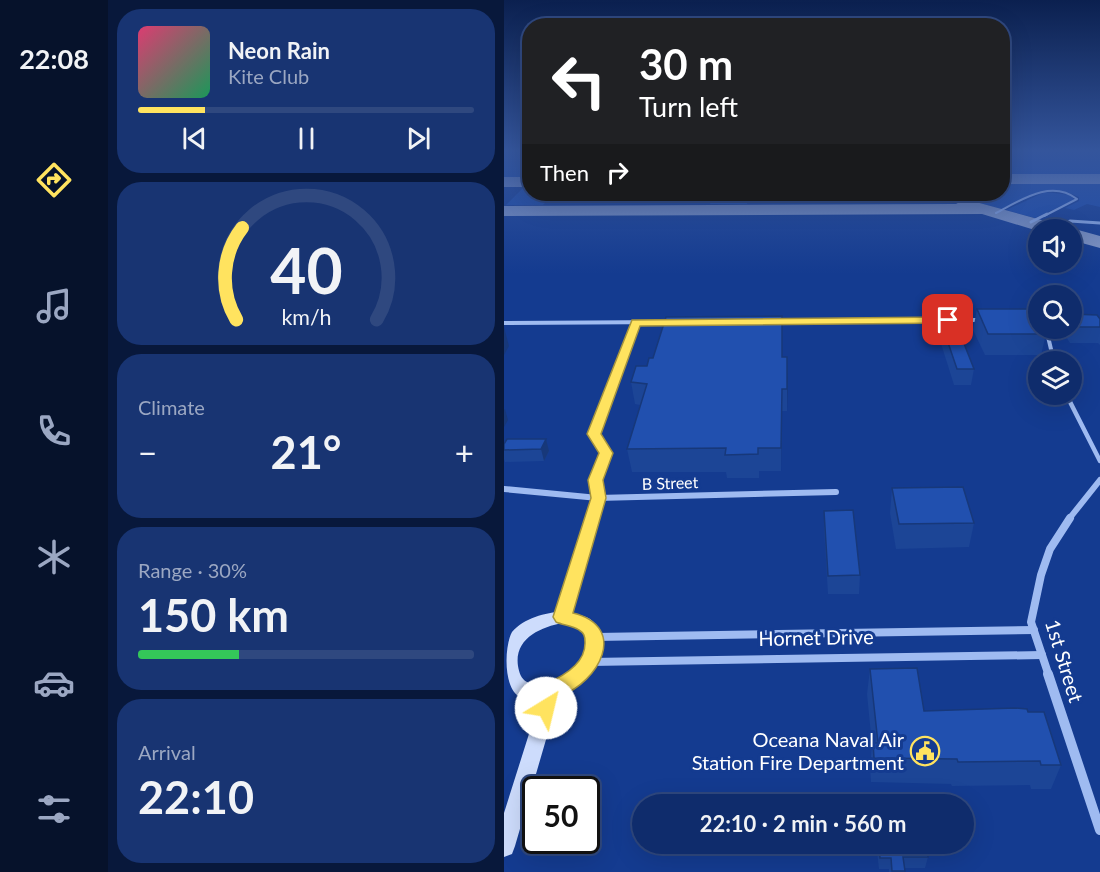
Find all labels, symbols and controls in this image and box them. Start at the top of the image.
text: Neon Rain [228,37,330,64]
text: 30 m [639,39,733,89]
text: 22:08 [19,42,89,75]
icon: left [540,42,618,120]
text: Kite Club [228,64,309,88]
text: Turn left [639,90,738,123]
icon: previous [178,122,211,155]
icon: pause [290,122,323,155]
icon: next [402,122,435,155]
icon: right [601,156,634,189]
icon: directions [33,159,75,201]
text: Then [540,159,589,186]
map controls [1028,219,1082,405]
button: sound [1028,219,1082,273]
text: 40 [270,233,342,308]
icon: music [33,285,75,327]
button: search [1028,285,1082,339]
pin [922,294,973,345]
icon: arrive [931,303,964,336]
text: km/h [281,305,331,331]
button: layers [1028,351,1082,405]
text: Climate [138,395,205,419]
icon: phone [33,410,75,452]
text: 21° [271,425,341,479]
text: − [138,432,157,472]
text: + [455,432,474,472]
street label: B Street [641,472,699,493]
icon: climate [33,536,75,578]
text: Range · 30% [138,558,247,582]
text: 150 km [138,588,289,642]
street label: 1st Street [1041,616,1089,705]
street label: Hornet Drive [758,624,874,650]
icon: car [33,662,75,704]
position arrow [514,676,578,740]
place label: Oceana Naval Air Station Fire Department [692,727,905,774]
public building icon: Oceana Naval Air Station Fire Department [909,735,941,767]
text: Arrival [138,740,196,764]
text: 22:10 [138,770,254,824]
speed limit sign: 50 [522,776,600,854]
icon: filters [33,788,75,830]
text: 22:10 · 2 min · 560 m [700,810,906,837]

